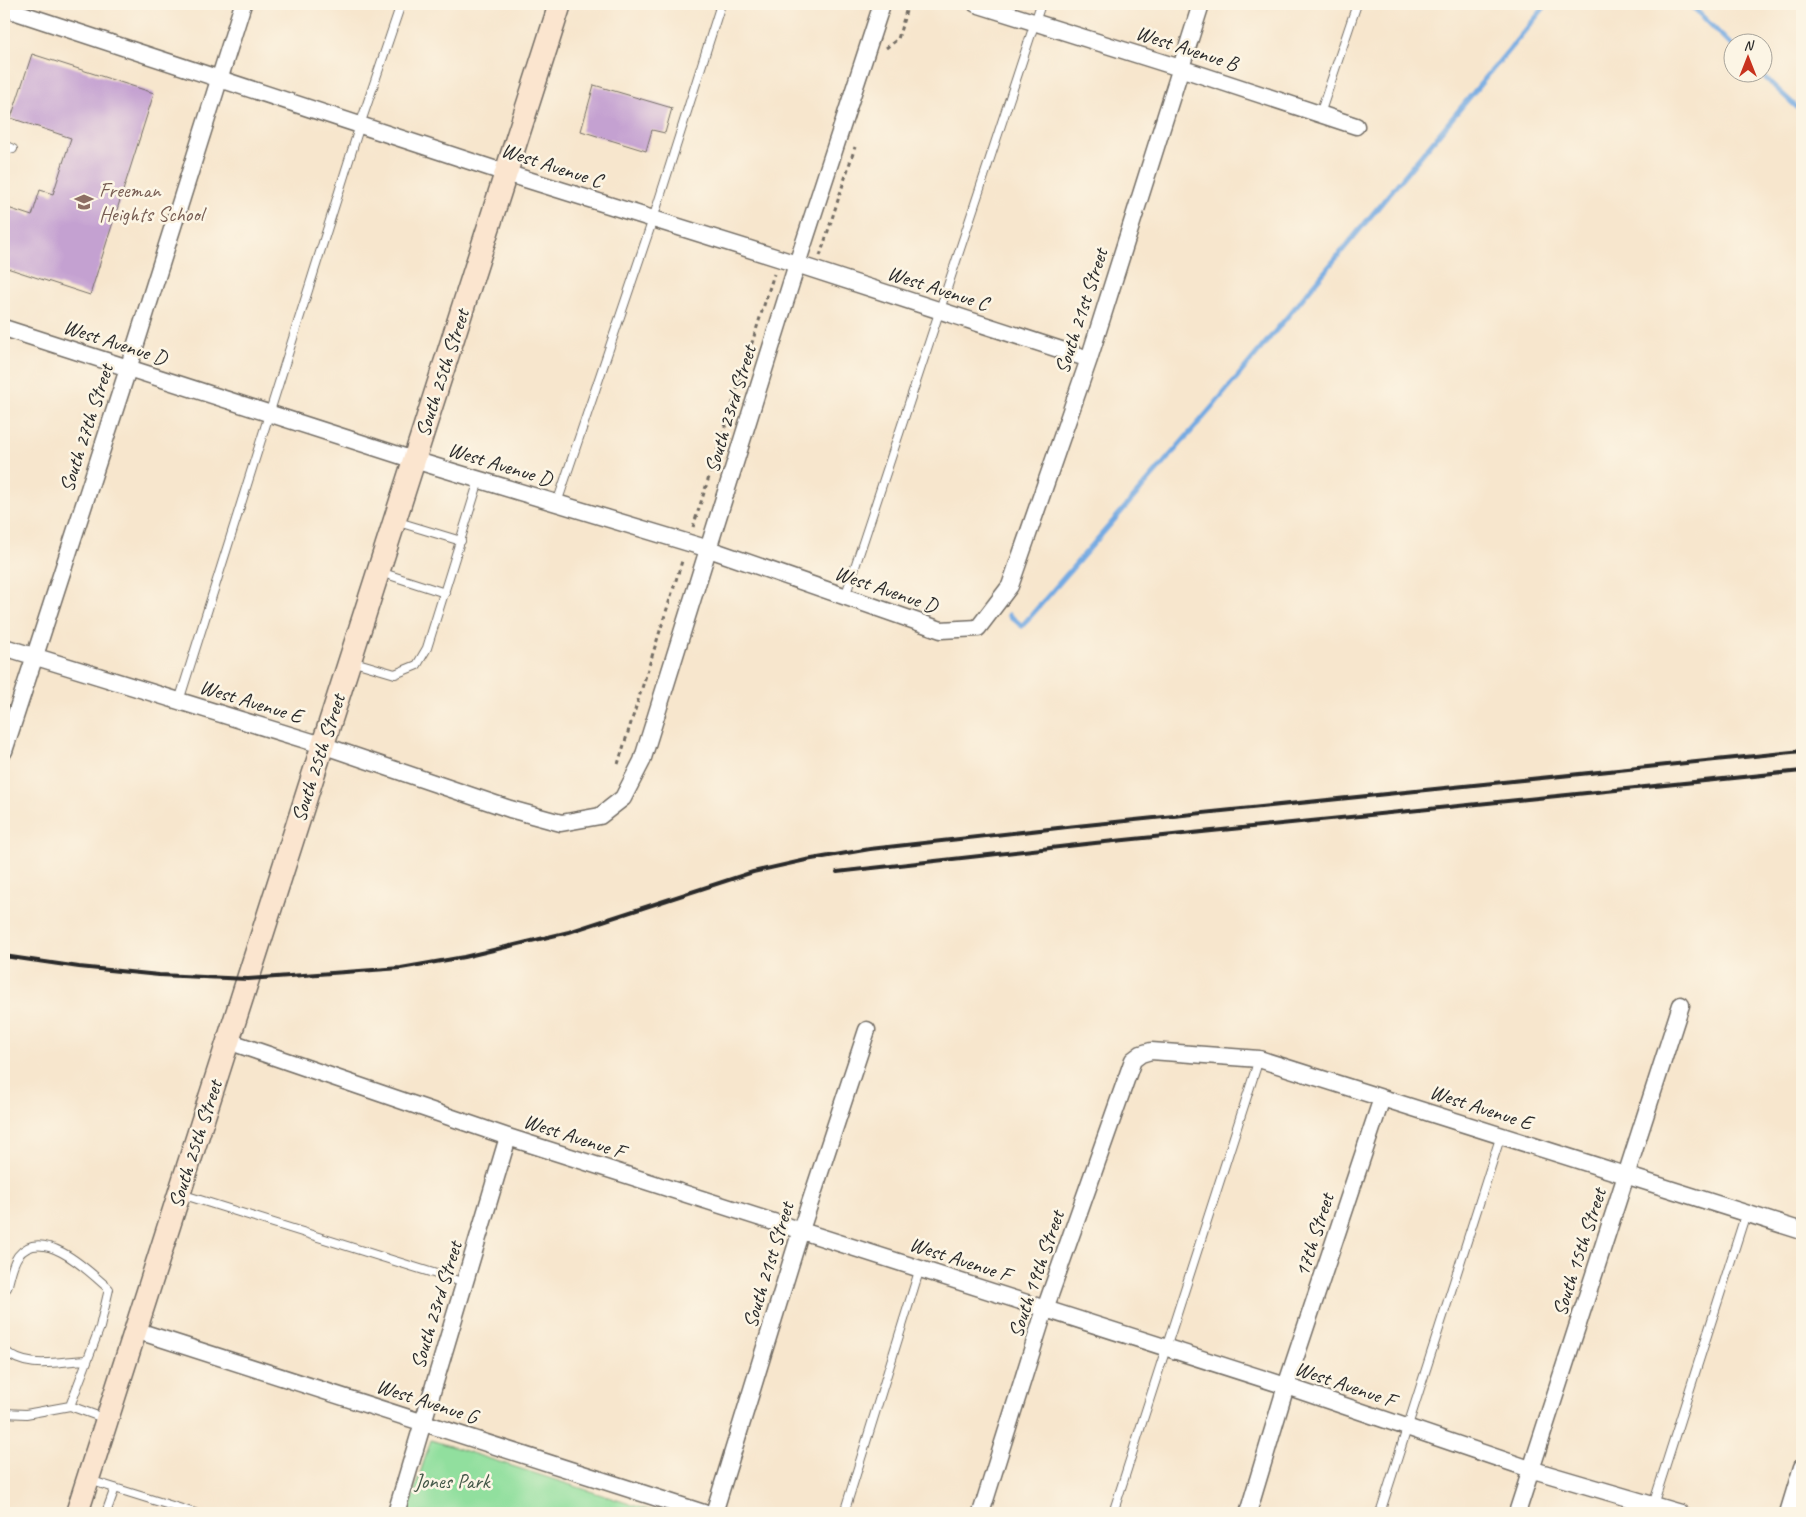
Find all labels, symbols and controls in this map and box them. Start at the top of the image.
street label: West Avenue B [1133,19,1243,77]
north arrow [1724,32,1774,82]
text: N [1744,37,1755,54]
street label: West Avenue C [498,136,608,194]
place label: Freeman Heights School [99,177,207,227]
school or university icon: Freeman Heights School [73,191,95,213]
street label: South 21st Street [1049,243,1114,377]
street label: West Avenue C [884,259,994,317]
street label: South 25th Street [409,304,475,440]
street label: West Avenue D [60,313,172,371]
street label: South 23rd Street [698,340,762,476]
street label: South 27th Street [53,359,119,495]
street label: West Avenue D [445,436,557,493]
street label: West Avenue D [831,559,943,619]
street label: West Avenue E [197,673,308,730]
street label: South 25th Street [285,689,351,825]
street label: South 25th Street [162,1075,228,1211]
street label: West Avenue E [1427,1078,1538,1137]
street label: West Avenue F [520,1108,632,1166]
street label: South 15th Street [1546,1183,1612,1319]
street label: 17th Street [1288,1188,1340,1280]
street label: South 21st Street [737,1197,800,1331]
street label: South 19th Street [1002,1205,1071,1341]
street label: West Avenue F [906,1231,1018,1289]
street label: South 23rd Street [404,1236,468,1372]
street label: West Avenue F [1291,1355,1403,1415]
street label: West Avenue G [373,1372,484,1430]
park label: Jones Park [414,1468,492,1494]

